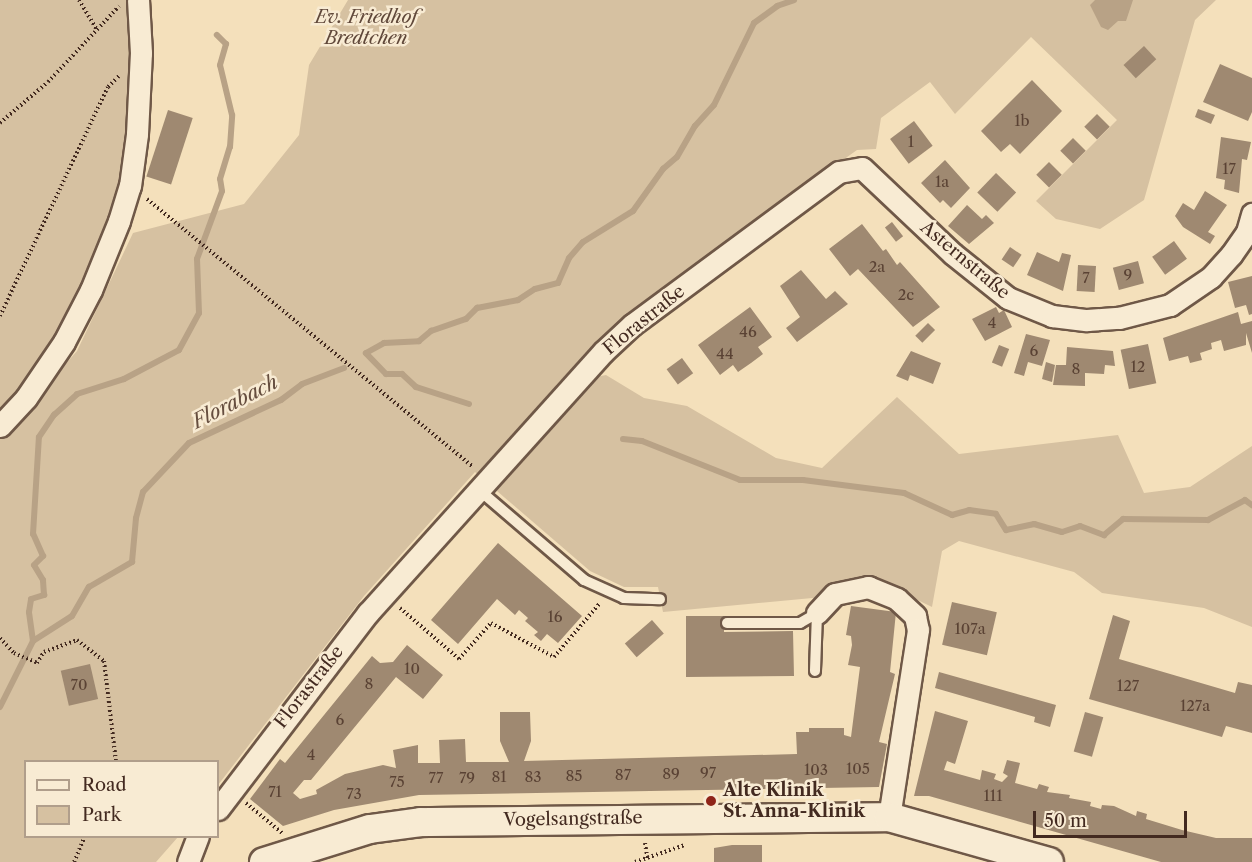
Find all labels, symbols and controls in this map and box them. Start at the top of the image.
park label: Ev. Friedhof Bredtchen [315,7,417,50]
house number: 1b [1014,112,1030,130]
house number: 1 [908,133,914,151]
house number: 17 [1222,160,1236,178]
house number: 1a [935,173,949,191]
street label: Asternstraße [916,216,1014,304]
house number: 2a [869,258,885,276]
house number: 9 [1124,266,1132,284]
house number: 7 [1082,269,1090,287]
street label: Florastraße [599,281,689,359]
house number: 2c [898,286,914,304]
house number: 4 [988,314,996,332]
house number: 46 [739,323,757,341]
house number: 6 [1030,342,1038,360]
house number: 44 [716,345,734,363]
house number: 12 [1131,358,1145,376]
house number: 8 [1072,360,1080,378]
water label: Florabach [188,370,282,434]
house number: 16 [547,608,563,626]
house number: 107a [954,620,986,638]
street label: Florastraße [270,641,348,733]
house number: 10 [404,660,420,678]
house number: 8 [365,675,373,693]
house number: 70 [71,676,87,694]
house number: 127 [1117,677,1139,695]
house number: 127a [1180,697,1210,715]
house number: 6 [336,711,344,729]
house number: 4 [307,746,315,764]
legend [24,760,219,838]
house number: 105 [846,760,870,778]
house number: 103 [804,761,828,779]
house number: 97 [700,764,716,782]
house number: 89 [662,765,680,783]
house number: 87 [615,766,631,784]
house number: 85 [565,767,583,785]
house number: 81 [491,768,507,786]
house number: 83 [524,768,542,786]
house number: 77 [429,769,443,787]
house number: 79 [459,769,475,787]
house number: 75 [389,773,405,791]
text: Road [82,774,127,796]
place label: Alte Klinik St. Anna-Klinik [723,780,866,822]
house number: 71 [268,783,282,801]
house number: 73 [346,785,362,803]
house number: 111 [984,787,1002,805]
marker: Alte Klinik St. Anna-Klinik [704,794,718,808]
scale bar [1036,799,1190,837]
text: Park [82,804,121,826]
street label: Vogelsangstraße [503,807,643,831]
text: 50 m [1044,810,1087,832]

